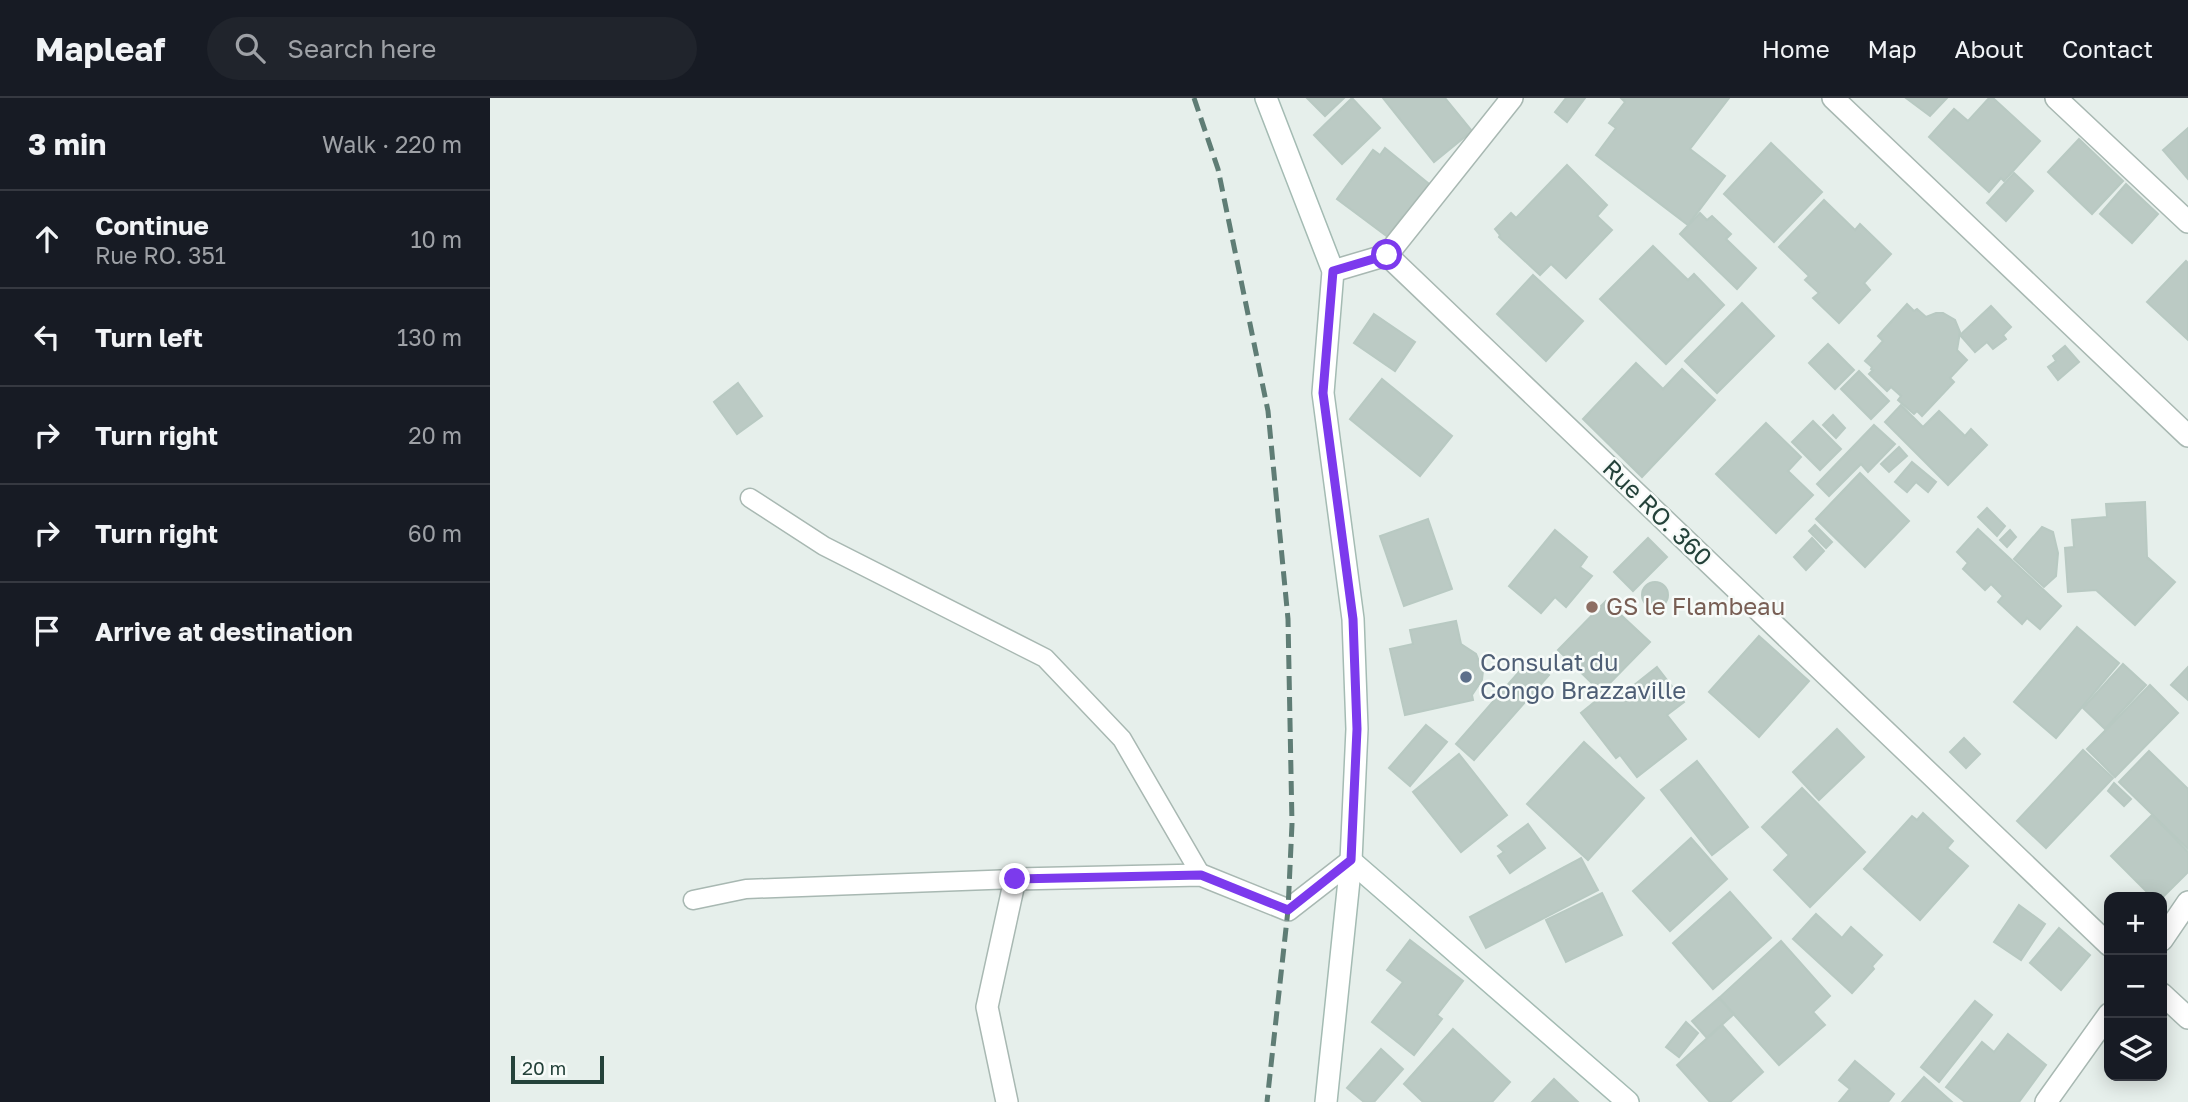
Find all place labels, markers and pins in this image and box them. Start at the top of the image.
place label: GS le Flambeau [1606,591,1785,620]
marker: GS le Flambeau [1584,599,1600,615]
place label: Consulat du Congo Brazzaville [1480,647,1686,704]
marker: Consulat du Congo Brazzaville [1458,669,1474,685]

